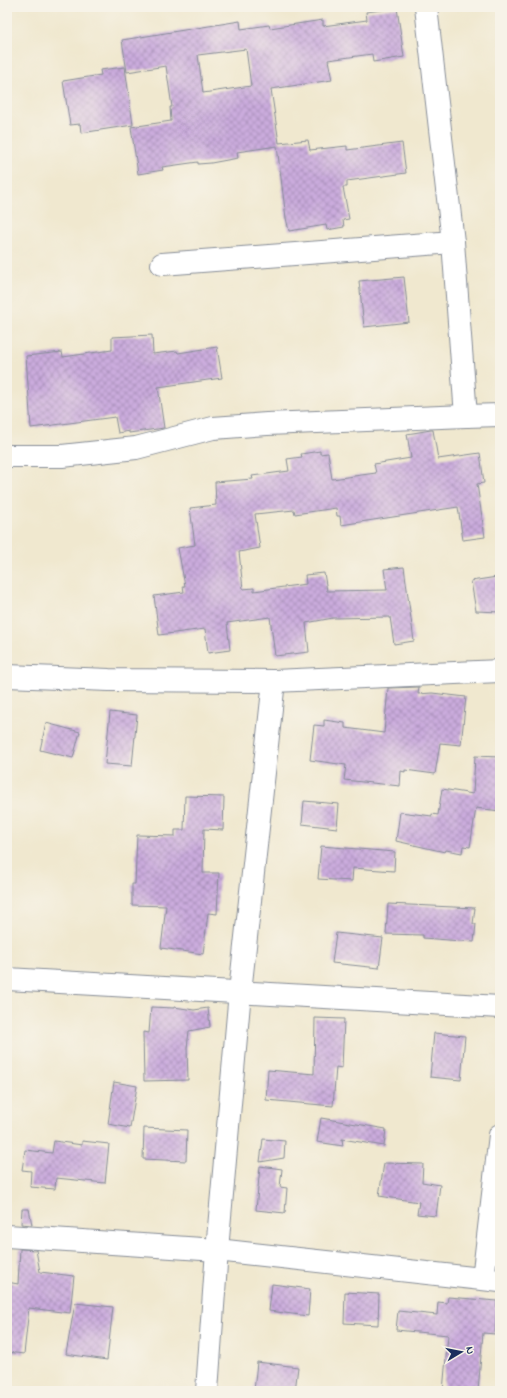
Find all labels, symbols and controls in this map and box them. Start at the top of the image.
north arrow [441,1332,481,1372]
text: N [461,1345,478,1355]

